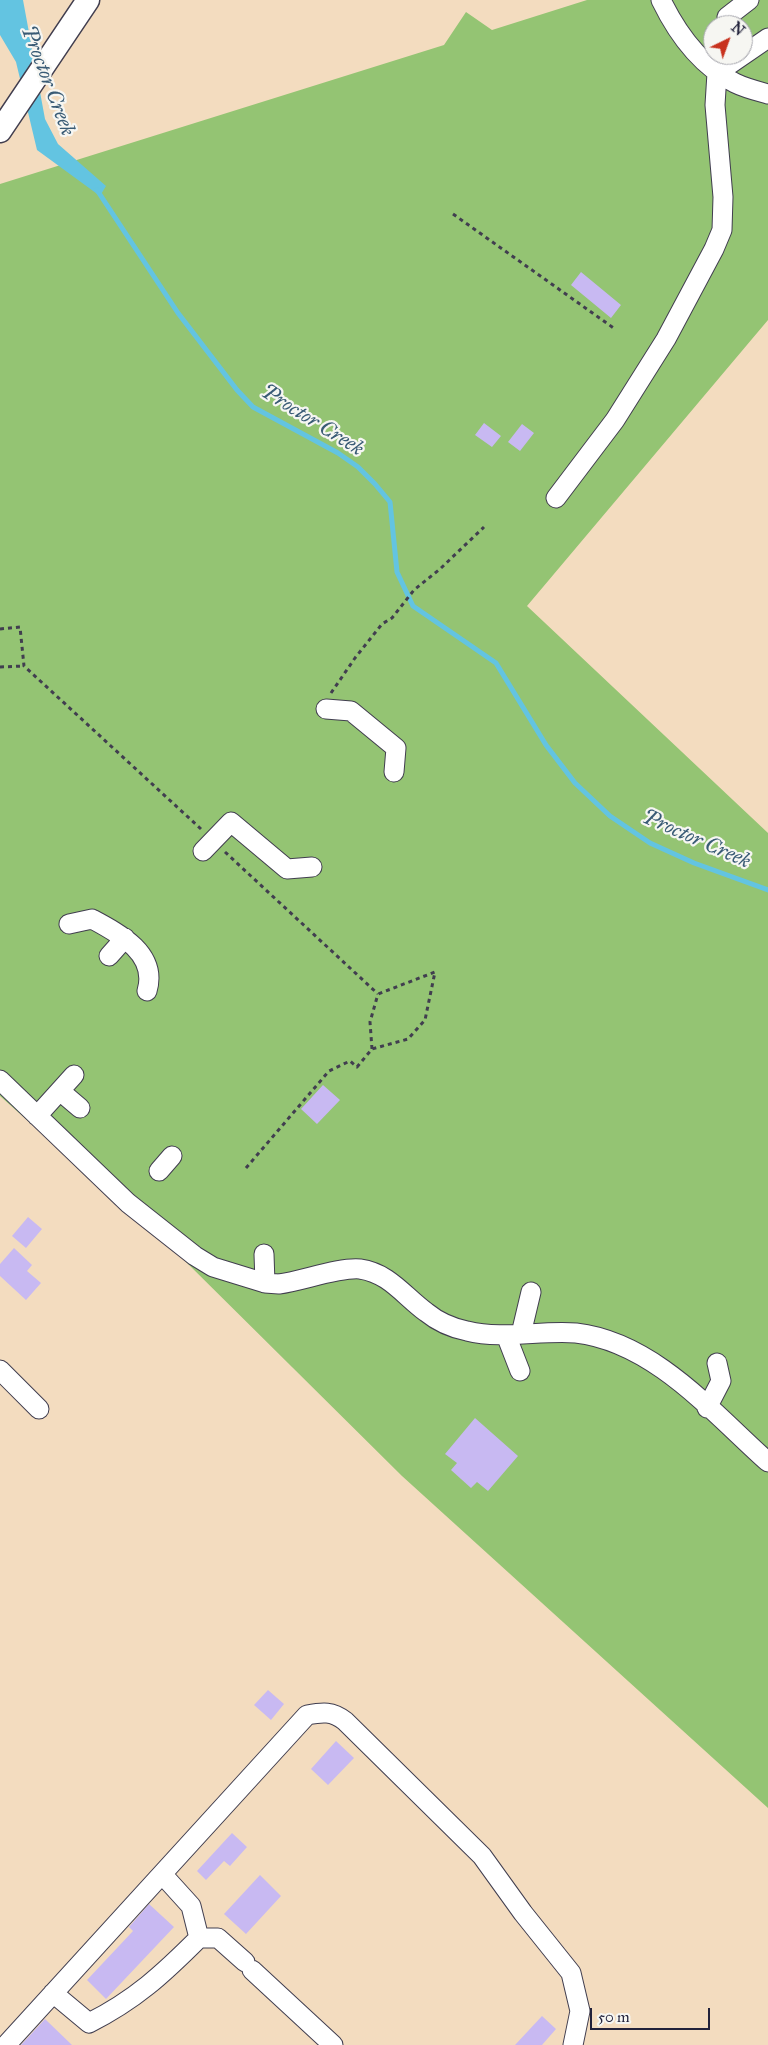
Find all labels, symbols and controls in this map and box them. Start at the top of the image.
north arrow [703,15,753,65]
text: N [728,19,748,40]
water label: Proctor Creek [14,22,80,140]
water label: Proctor Creek [256,380,368,462]
water label: Proctor Creek [638,805,754,875]
scale bar [593,1998,713,2030]
text: 50 m [598,2008,630,2026]

